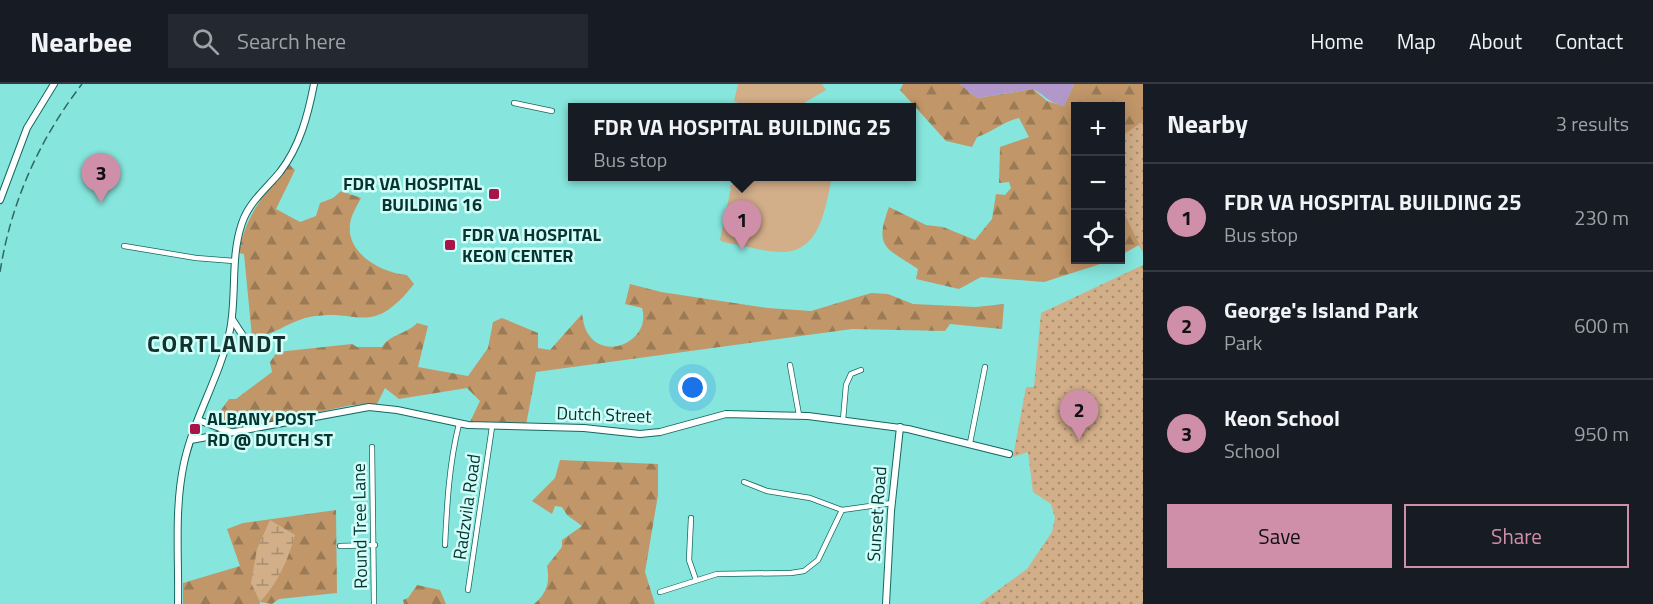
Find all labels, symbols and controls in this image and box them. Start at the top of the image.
search box [168,14,588,68]
text: Nearbee [30,20,132,63]
text: Search here [237,24,346,58]
icon: search [189,25,222,58]
text: Home [1310,25,1364,57]
text: Map [1397,25,1436,57]
text: About [1469,25,1522,57]
text: Contact [1555,25,1623,57]
map controls [1071,102,1125,264]
button: + [1071,102,1125,156]
popup [568,103,916,181]
text: Nearby [1167,104,1248,143]
text: 3 results [1556,108,1629,139]
text: FDR VA HOSPITAL BUILDING 25 [593,110,891,144]
text: Bus stop [593,144,667,175]
pin: 3 [82,154,120,203]
button: − [1071,156,1125,210]
place label: FDR VA HOSPITAL BUILDING 16 [343,170,482,218]
text: FDR VA HOSPITAL BUILDING 25 [1224,185,1522,219]
marker: FDR VA HOSPITAL BUILDING 16 [487,187,501,201]
pin: 1 [722,200,762,250]
text: 1 [1181,202,1192,233]
text: 230 m [1574,202,1629,233]
button: locate [1071,210,1125,264]
text: Bus stop [1224,219,1298,250]
place label: FDR VA HOSPITAL KEON CENTER [462,221,601,269]
marker: FDR VA HOSPITAL KEON CENTER [443,238,457,252]
text: George's Island Park [1224,293,1418,327]
text: 2 [1181,310,1192,341]
text: 600 m [1574,310,1629,341]
district label: CORTLANDT [147,325,287,361]
text: Park [1224,327,1262,358]
your location [678,373,707,402]
pin: 2 [1060,390,1098,440]
street label: Dutch Street [556,399,653,430]
text: Keon School [1224,401,1340,435]
place label: ALBANY POST RD @ DUTCH ST [207,405,334,453]
text: 3 [1181,418,1192,449]
text: 950 m [1574,418,1629,449]
marker: ALBANY POST RD @ DUTCH ST [188,422,202,436]
text: School [1224,435,1280,466]
street label: Radzvila Road [446,452,487,562]
street label: Round Tree Lane [345,463,374,589]
street label: Sunset Road [860,465,893,563]
button: Save [1167,504,1392,568]
button: Share [1404,504,1629,568]

